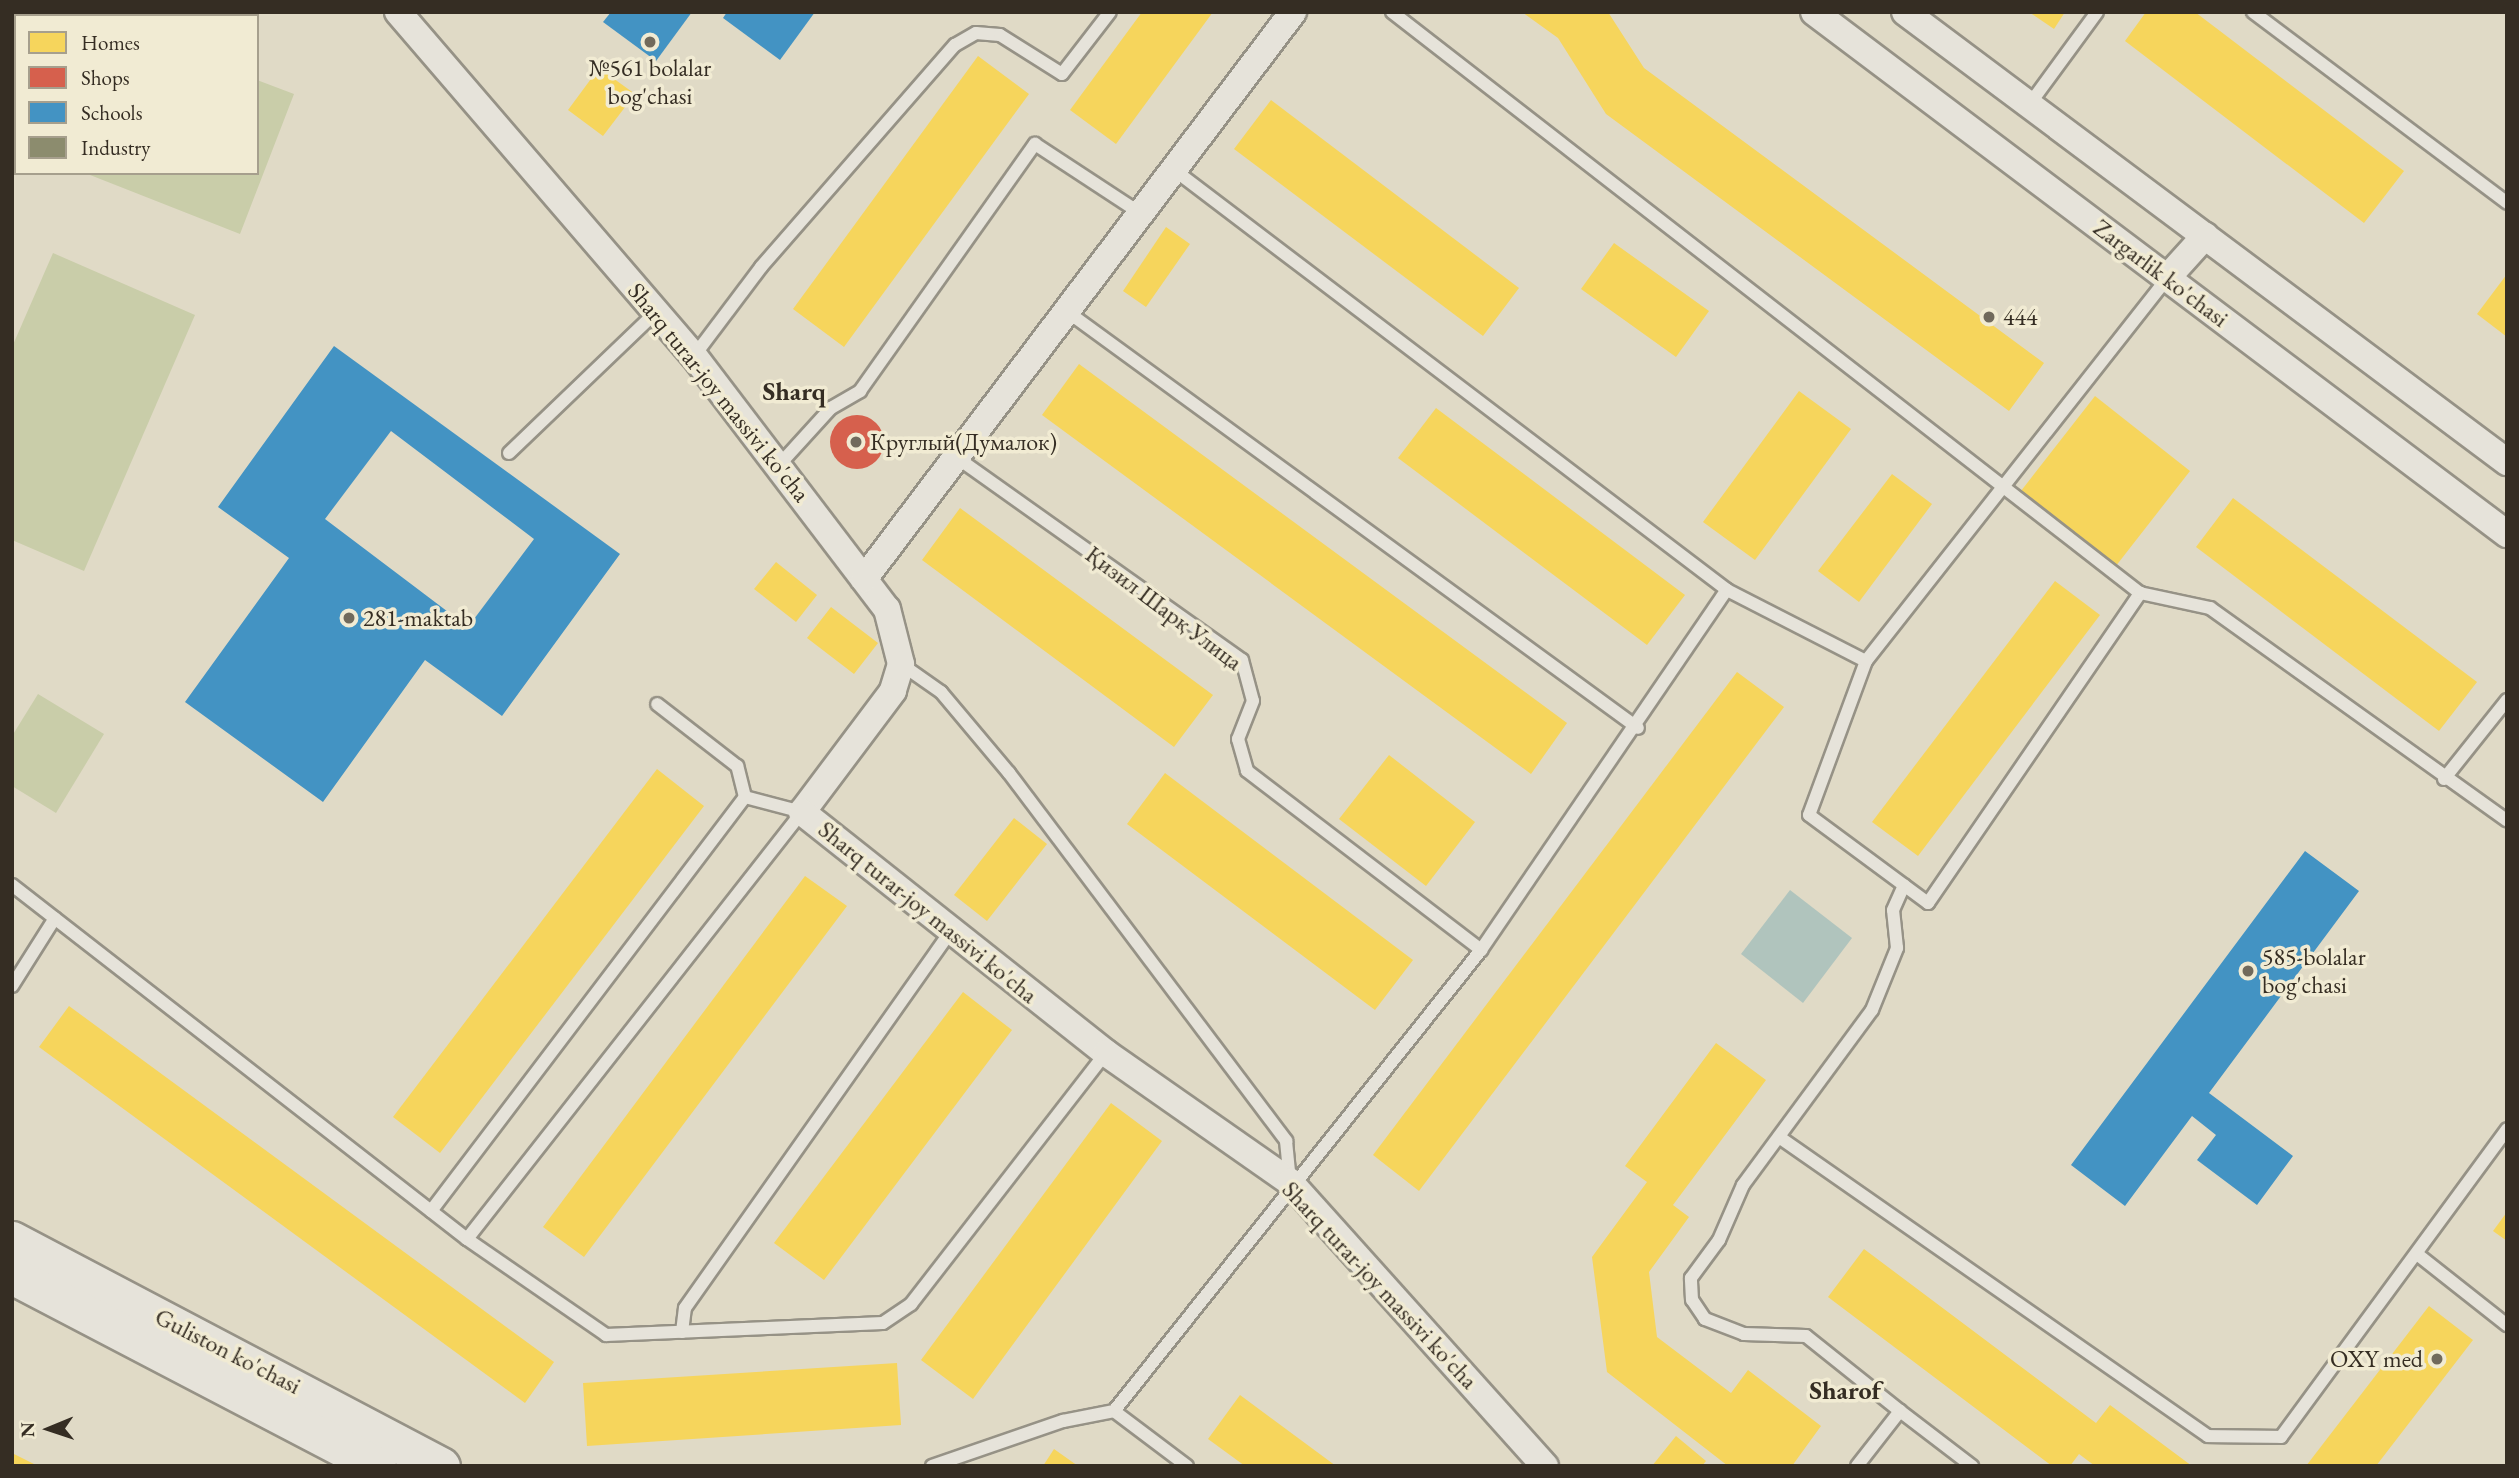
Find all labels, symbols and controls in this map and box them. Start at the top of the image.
legend [14,14,259,175]
text: Homes [81,29,140,56]
marker: №561 bolalar bog'chasi [642,34,658,50]
place label: №561 bolalar bog'chasi [589,54,711,110]
text: Shops [81,64,130,91]
text: Schools [81,99,142,126]
text: Industry [81,134,151,161]
street label: Zargarlik ko'chasi [2088,213,2234,333]
street label: Sharq turar-joy massivi ko'cha [622,277,816,507]
place label: 444 [2003,303,2038,331]
marker: 444 [1981,309,1997,325]
district label: Sharq [762,376,826,408]
place label: Круглый(Думалок) [870,428,1057,456]
marker: Круглый(Думалок) [848,434,864,450]
street label: Қизил Шарқ Улица [1080,540,1248,676]
place label: 281-maktab [363,604,473,632]
marker: 281-maktab [341,610,357,626]
street label: Sharq turar-joy massivi ko'cha [813,815,1043,1009]
place label: 585-bolalar bog'chasi [2262,943,2366,999]
marker: 585-bolalar bog'chasi [2240,963,2256,979]
street label: Sharq turar-joy massivi ko'cha [1276,1175,1484,1395]
street label: Guliston ko'chasi [150,1302,306,1400]
place label: OXY med [2330,1345,2423,1373]
marker: OXY med [2429,1351,2445,1367]
district label: Sharof [1809,1375,1881,1407]
north arrow [14,1394,84,1464]
text: N [15,1422,40,1438]

